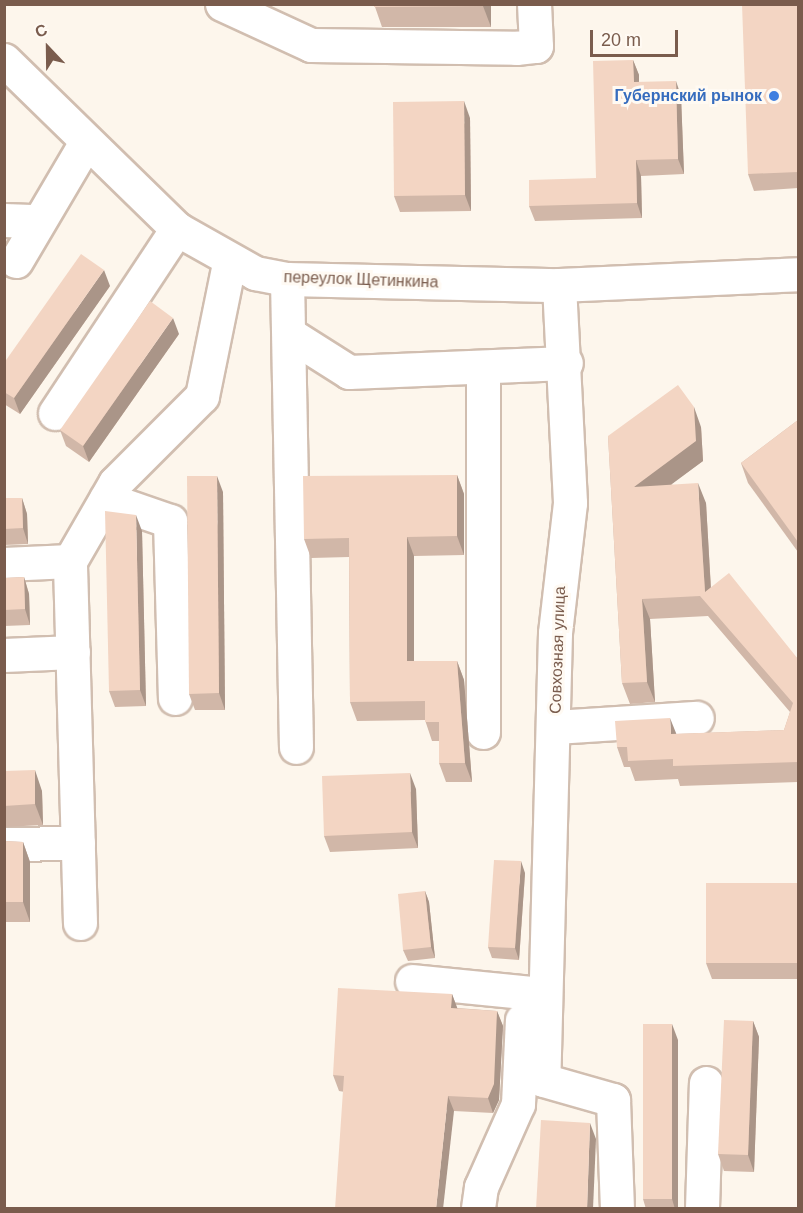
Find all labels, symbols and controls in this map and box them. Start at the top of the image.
north arrow [18,18,78,78]
scale bar [593,18,682,56]
text: С [33,21,50,41]
text: 20 m [601,30,641,50]
place label: Губернский рынок [615,86,762,106]
marker: Губернский рынок [767,89,781,103]
street label: переулок Щетинкина [283,268,439,292]
street label: Совхозная улица [546,586,570,714]

